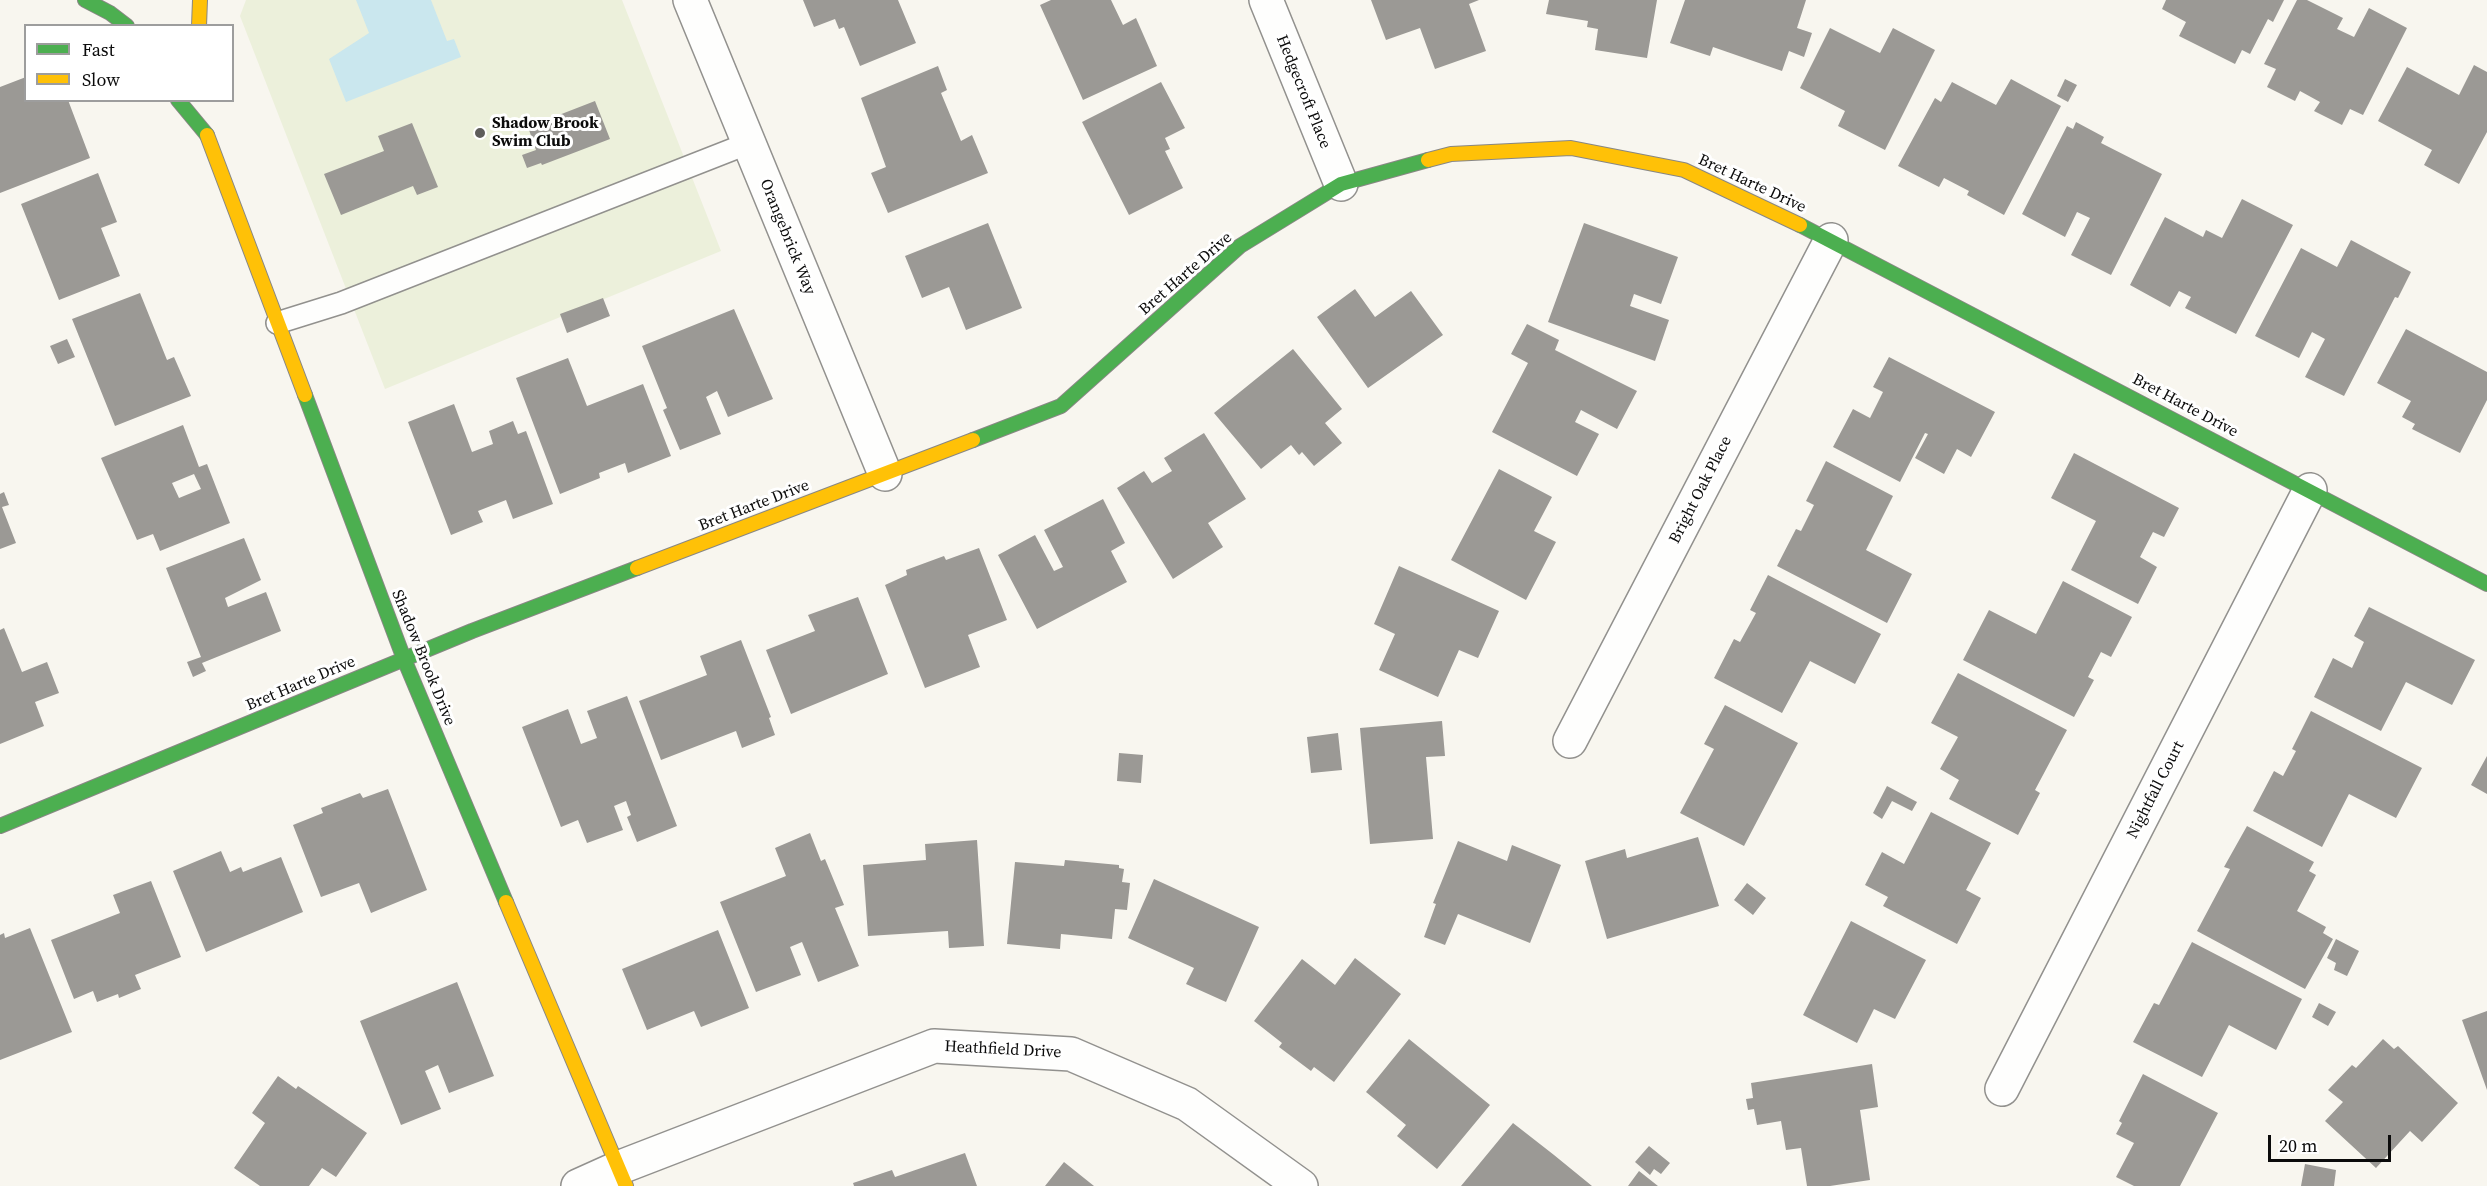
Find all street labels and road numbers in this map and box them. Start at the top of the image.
street label: Hedgecroft Place [1271,32,1335,152]
street label: Bret Harte Drive [1695,151,1809,217]
street label: Orangebrick Way [755,176,819,298]
street label: Bret Harte Drive [1136,228,1236,320]
street label: Bret Harte Drive [2129,370,2241,442]
street label: Bright Oak Place [1666,433,1736,547]
street label: Bret Harte Drive [696,476,812,536]
street label: Shadow Brook Drive [387,587,459,729]
street label: Bret Harte Drive [243,652,359,716]
street label: Nightfall Court [2123,738,2189,842]
street label: Heathfield Drive [944,1037,1062,1063]

